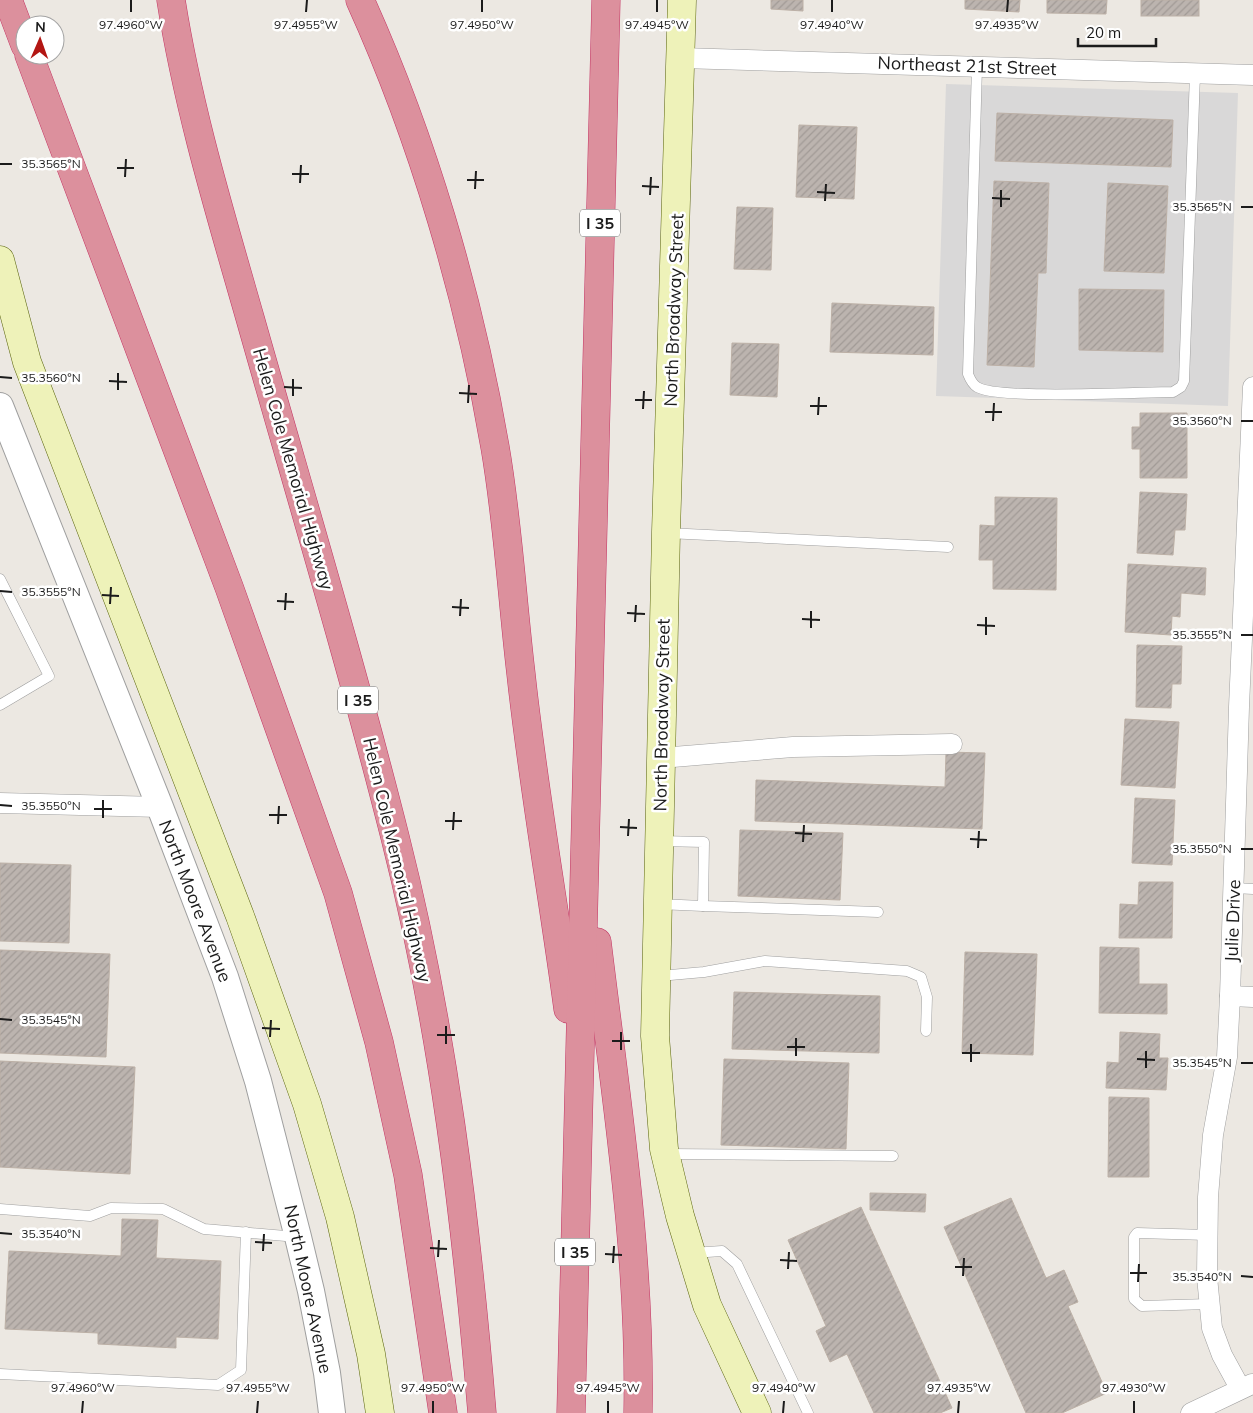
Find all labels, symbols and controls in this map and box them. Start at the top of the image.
north arrow [15,15,65,65]
scale bar [1078,15,1156,47]
text: 97.4960°W [99,17,163,32]
text: 97.4955°W [274,17,338,32]
text: 97.4950°W [450,17,514,32]
text: 97.4945°W [625,17,689,32]
text: 97.4940°W [800,17,864,32]
text: 97.4935°W [975,17,1039,32]
text: N [35,18,46,36]
text: 20 m [1086,23,1121,42]
street label: Northeast 21st Street [877,51,1057,80]
text: 35.3565°N [21,156,81,171]
text: 35.3565°N [1172,199,1232,214]
road number: I 35 [580,210,620,237]
street label: North Broadway Street [659,213,688,407]
street label: Helen Cole Memorial Highway [248,345,339,593]
text: 35.3560°N [21,370,81,385]
text: 35.3560°N [1172,413,1232,428]
text: 35.3555°N [21,584,81,599]
street label: North Broadway Street [648,618,675,812]
text: 35.3555°N [1172,627,1232,642]
road number: I 35 [338,686,378,714]
street label: Helen Cole Memorial Highway [358,735,437,985]
text: 35.3550°N [21,798,81,813]
street label: North Moore Avenue [154,816,237,985]
text: 35.3550°N [1172,841,1232,856]
street label: Julie Drive [1220,879,1245,963]
text: 35.3545°N [21,1012,81,1027]
text: 35.3545°N [1172,1055,1232,1070]
street label: North Moore Avenue [279,1202,338,1375]
text: 35.3540°N [21,1226,81,1241]
road number: I 35 [555,1238,595,1266]
text: 35.3540°N [1172,1269,1232,1284]
text: 97.4960°W [51,1380,115,1395]
text: 97.4955°W [226,1380,290,1395]
text: 97.4950°W [401,1380,465,1395]
text: 97.4945°W [576,1380,640,1395]
text: 97.4940°W [752,1380,816,1395]
text: 97.4935°W [927,1380,991,1395]
text: 97.4930°W [1102,1380,1166,1395]

